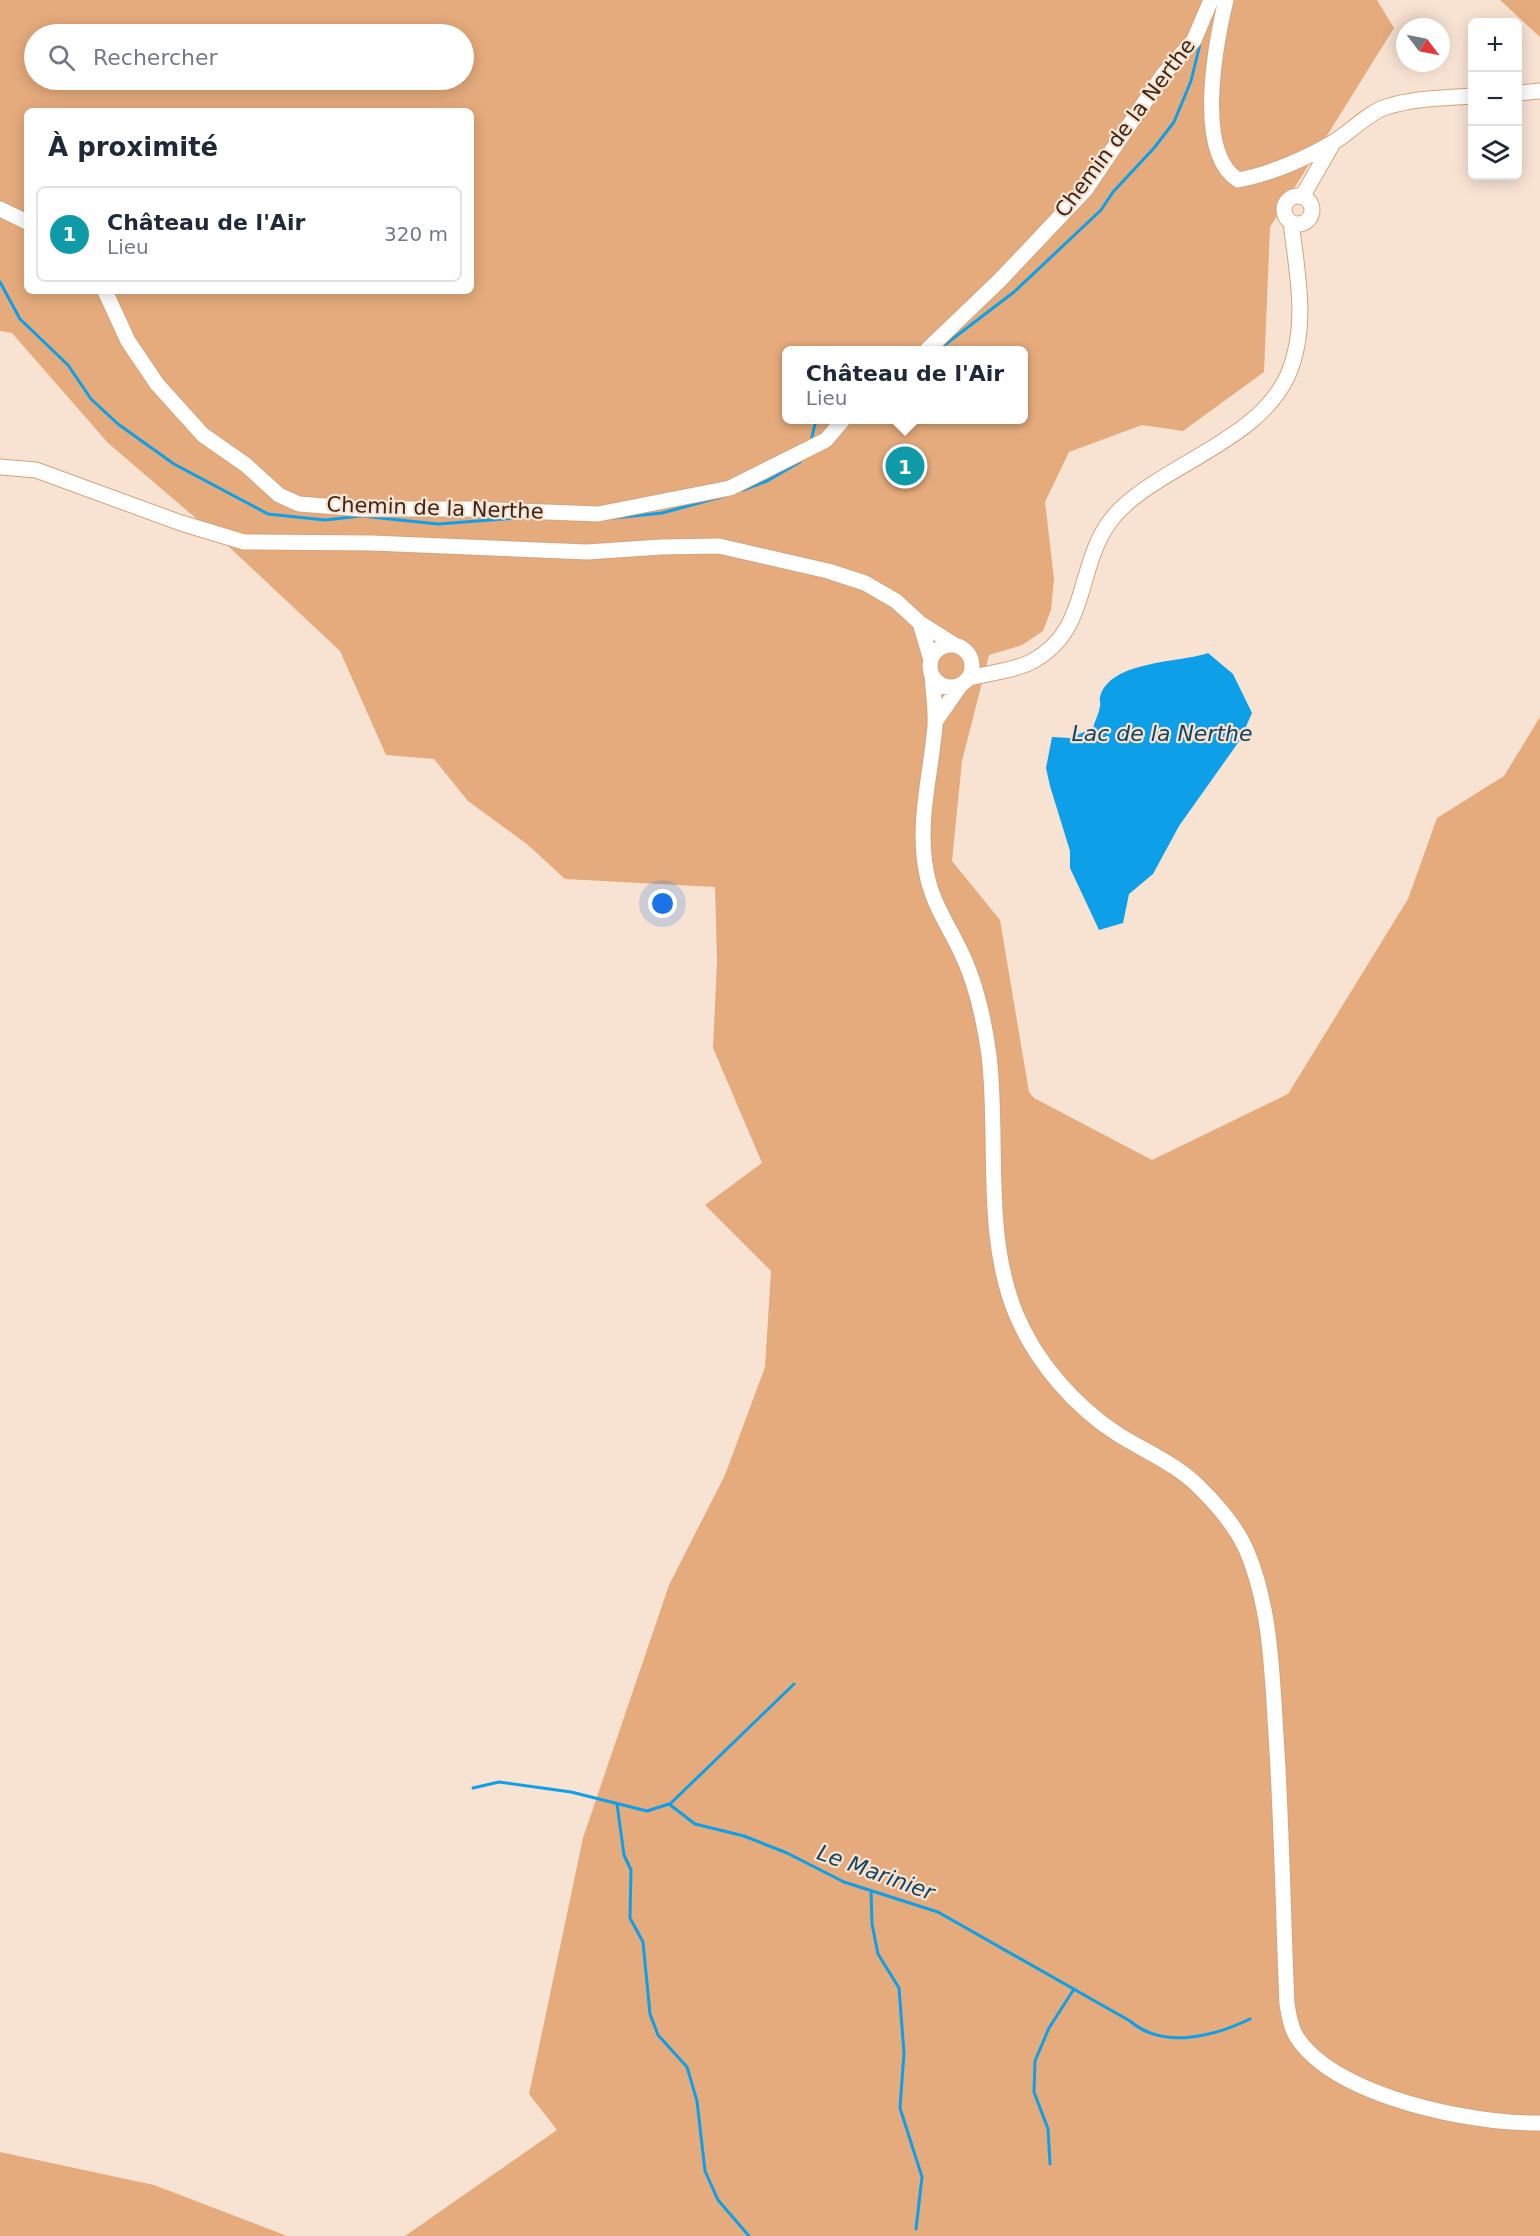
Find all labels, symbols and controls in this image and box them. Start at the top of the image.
north arrow [1396,18,1450,72]
map controls [1468,18,1522,180]
button: + [1468,18,1522,72]
search box [24,24,474,90]
street label: Chemin de la Nerthe [1050,34,1200,222]
icon: search [45,41,78,74]
text: Rechercher [93,45,218,70]
button: − [1468,72,1522,126]
button: layers [1468,126,1522,180]
text: À proximité [48,132,218,162]
text: Château de l'Air [107,210,305,235]
text: 1 [63,222,76,246]
text: 320 m [384,222,448,246]
text: Lieu [107,235,149,259]
popup [782,346,1028,424]
text: Château de l'Air [806,361,1004,386]
text: Lieu [806,386,848,410]
pin: 1 [886,444,924,488]
street label: Chemin de la Nerthe [326,492,544,524]
water label: Lac de la Nerthe [1071,721,1253,746]
your location [648,889,677,918]
water label: Le Marinier [814,1840,940,1906]

